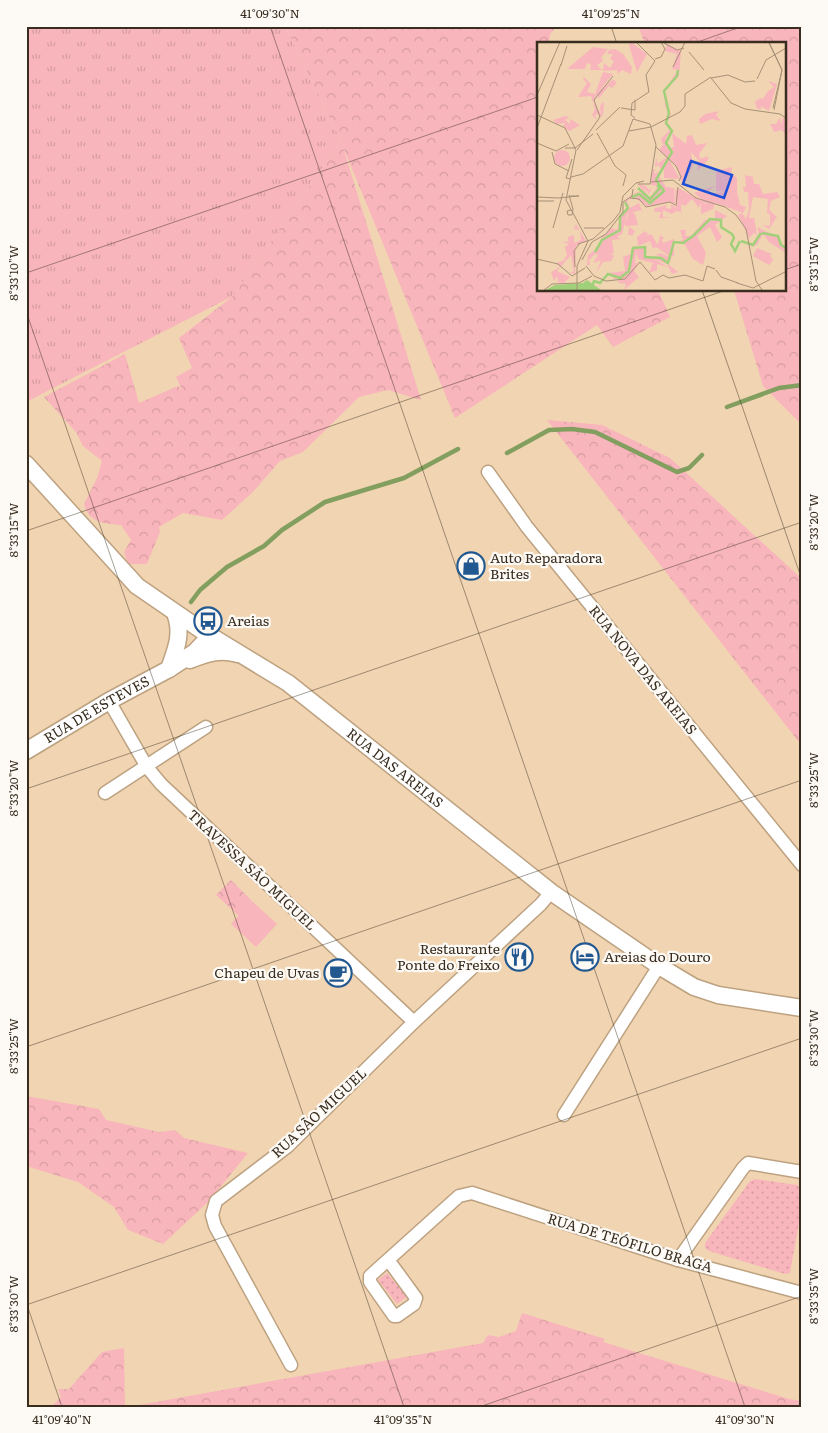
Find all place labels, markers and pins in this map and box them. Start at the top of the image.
place label: Auto Reparadora Brites [490,547,603,583]
shop icon: Auto Reparadora Brites [456,551,486,581]
bus stop icon: Areias [193,606,223,636]
place label: Areias [227,610,269,630]
place label: Restaurante Ponte do Freixo [397,938,500,974]
restaurant icon: Restaurante Ponte do Freixo [504,942,534,972]
hotel icon: Areias do Douro [570,942,600,972]
place label: Areias do Douro [604,946,711,966]
cafe icon: Chapeu de Uvas [323,958,353,988]
place label: Chapeu de Uvas [214,962,319,982]

